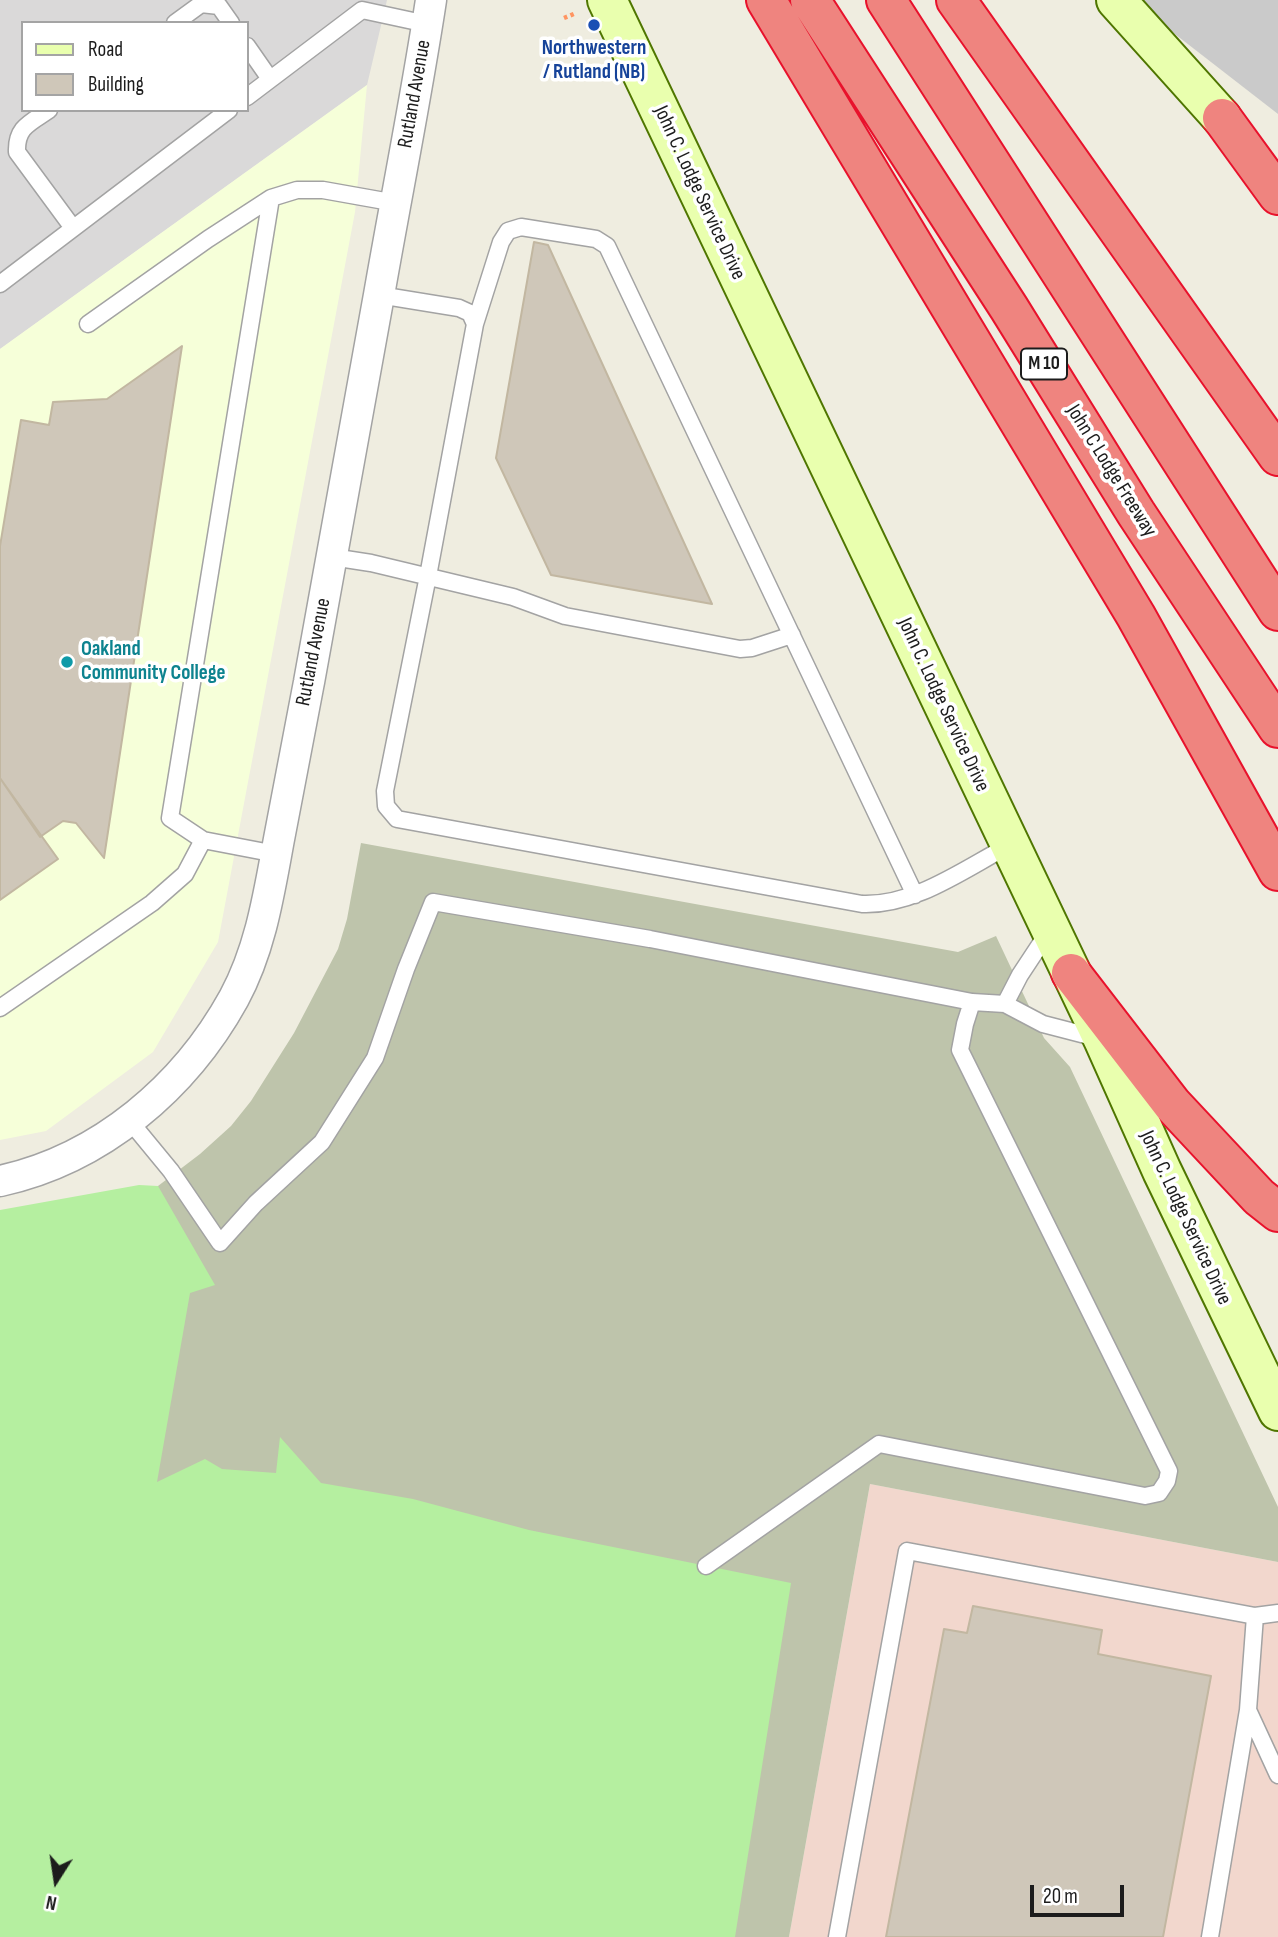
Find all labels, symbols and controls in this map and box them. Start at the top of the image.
marker: Northwestern / Rutland (NB) [586,17,602,33]
legend [21,21,248,112]
place label: Northwestern / Rutland (NB) [542,36,646,86]
text: Road [88,37,123,62]
street label: Rutland Avenue [393,38,437,150]
text: Building [88,72,144,97]
street label: John C. Lodge Service Drive [648,102,750,284]
road number: M 10 [1021,348,1067,380]
street label: John C Lodge Freeway [1060,400,1162,542]
street label: Rutland Avenue [291,596,337,708]
street label: John C. Lodge Service Drive [892,614,994,796]
place label: Oakland Community College [81,637,225,687]
marker: Oakland Community College [59,654,75,670]
street label: John C. Lodge Service Drive [1134,1127,1236,1309]
north arrow [21,1846,91,1916]
scale bar [1033,1870,1128,1914]
text: 20 m [1043,1884,1078,1909]
text: N [44,1890,59,1914]

